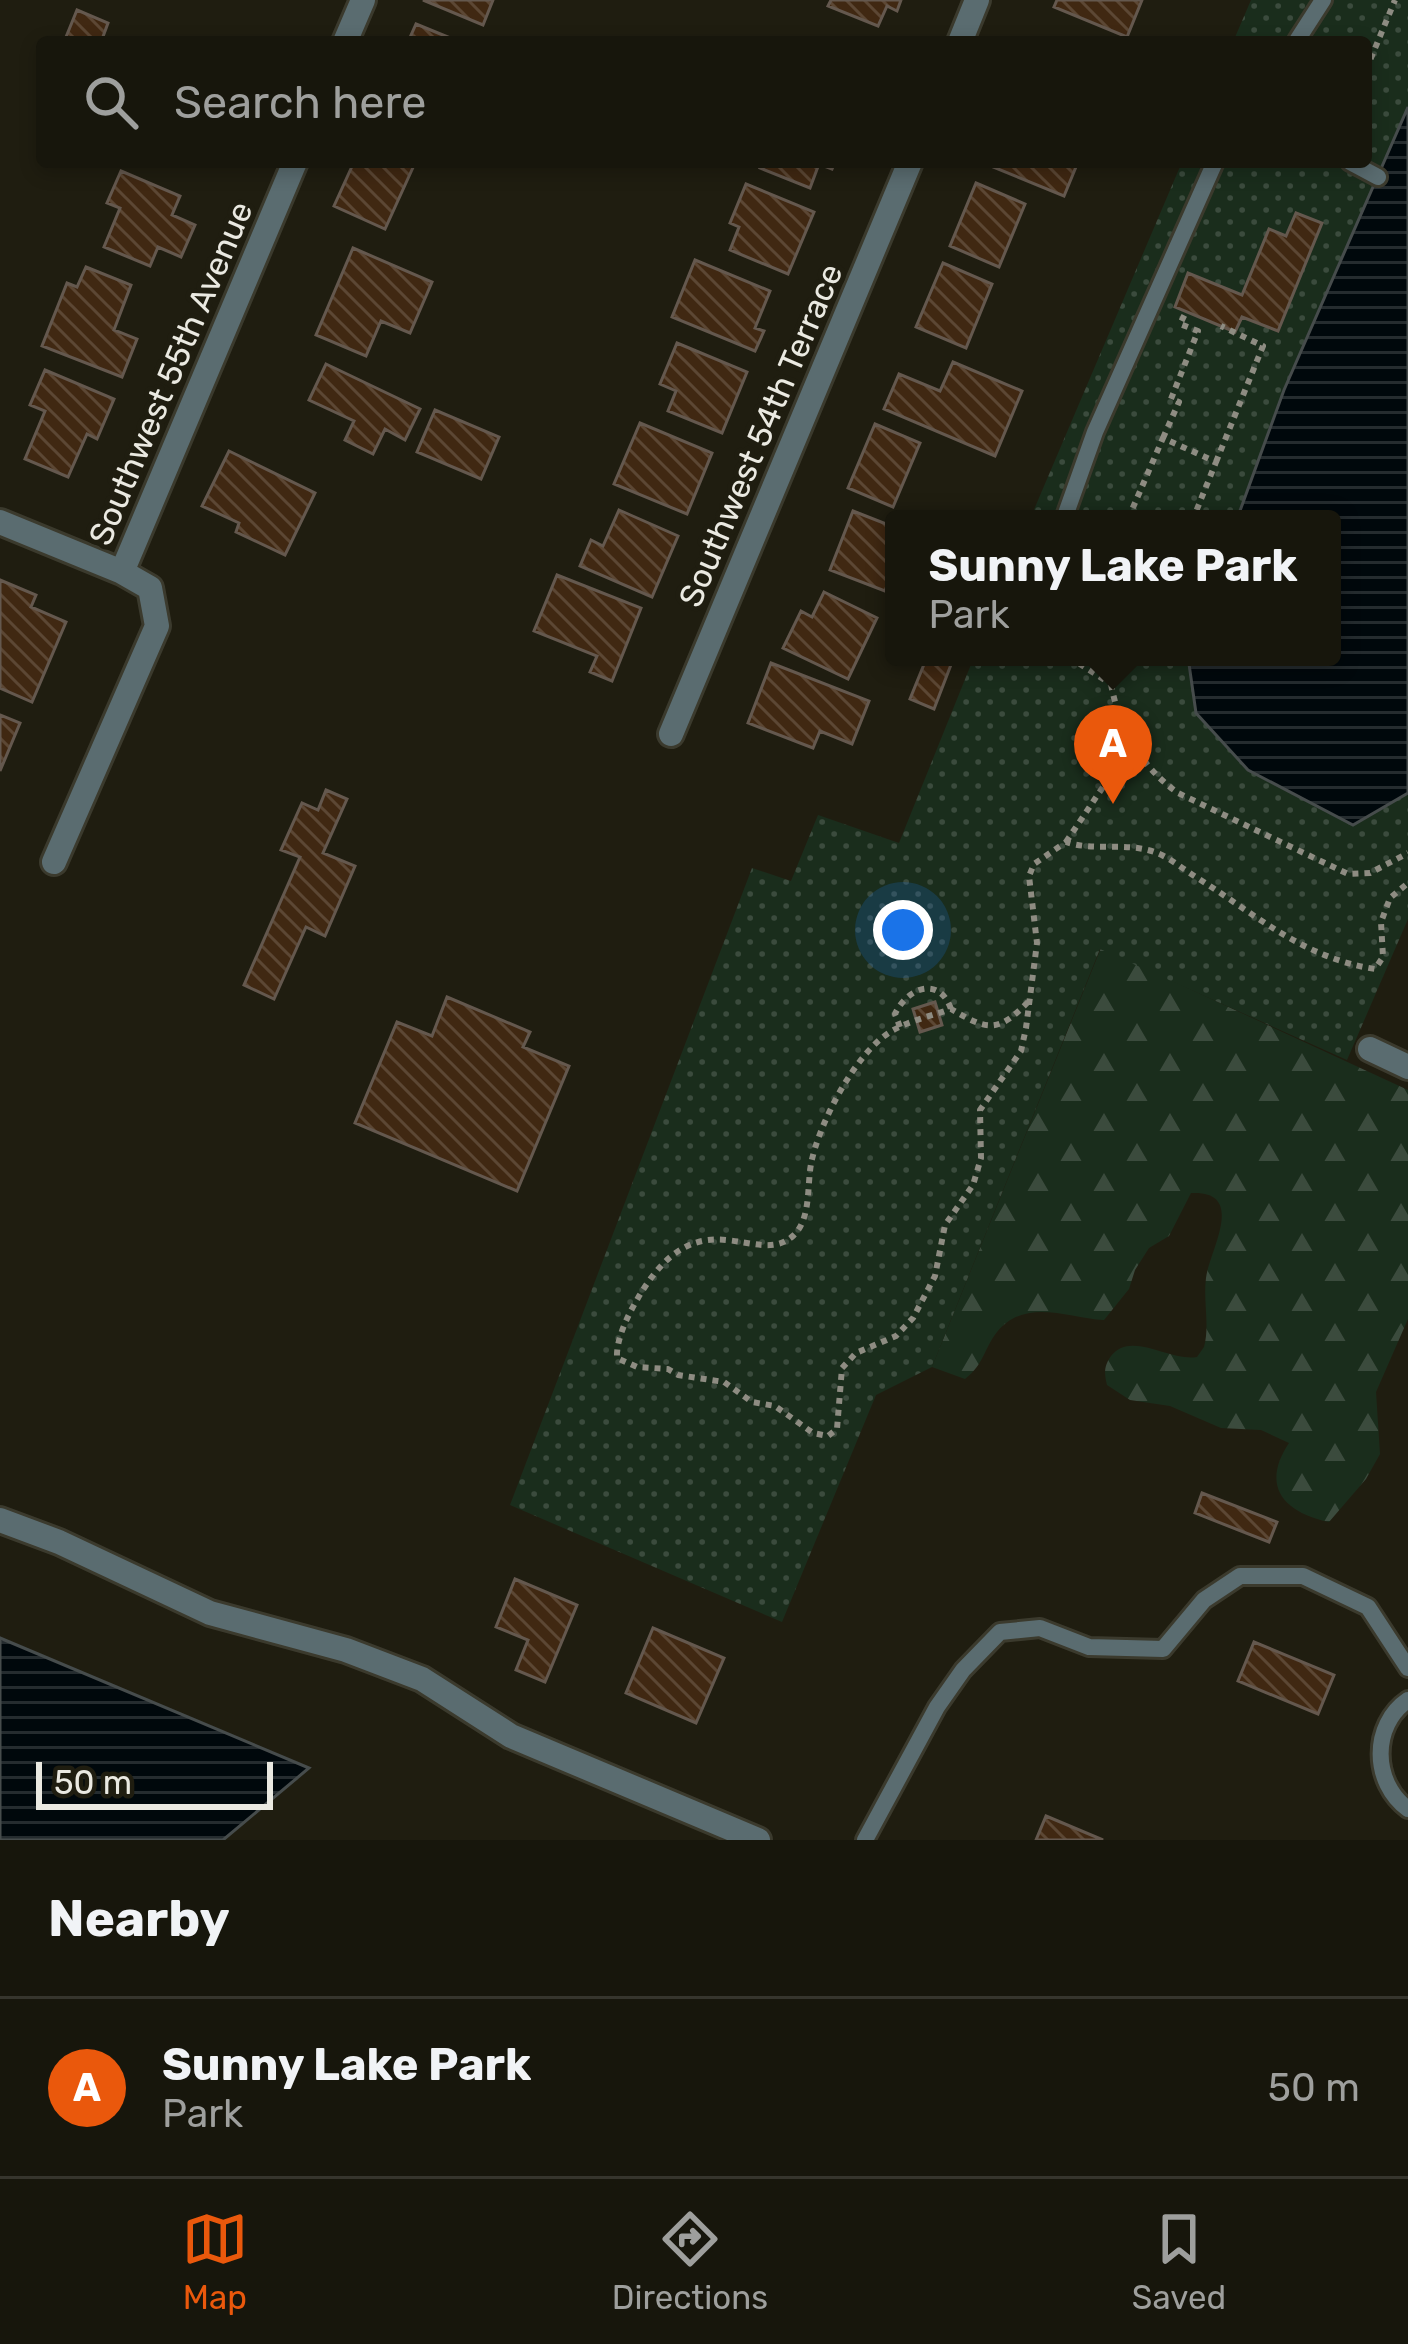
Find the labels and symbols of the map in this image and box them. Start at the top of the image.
street label: Southwest 55th Avenue [80,196,261,551]
street label: Southwest 54th Terrace [670,258,850,613]
pin: A [1074,705,1152,804]
your location [873,900,933,960]
scale bar [36,1756,273,1809]

